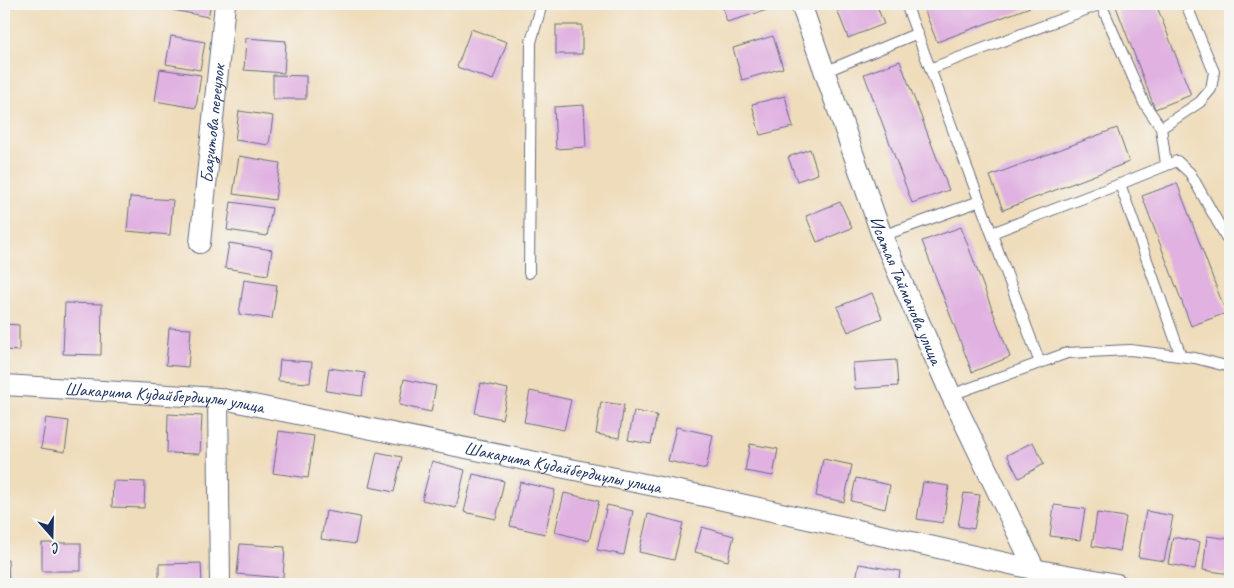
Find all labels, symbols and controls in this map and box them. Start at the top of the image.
street label: Баязитова переулок [195,61,230,184]
street label: Исатая Тайманова улица [865,213,948,369]
street label: Шакарима Кудайбердиулы улица [64,378,268,418]
street label: Шакарима Кудайбердиулы улица [462,437,665,498]
north arrow [28,510,78,560]
text: С [48,539,62,558]

